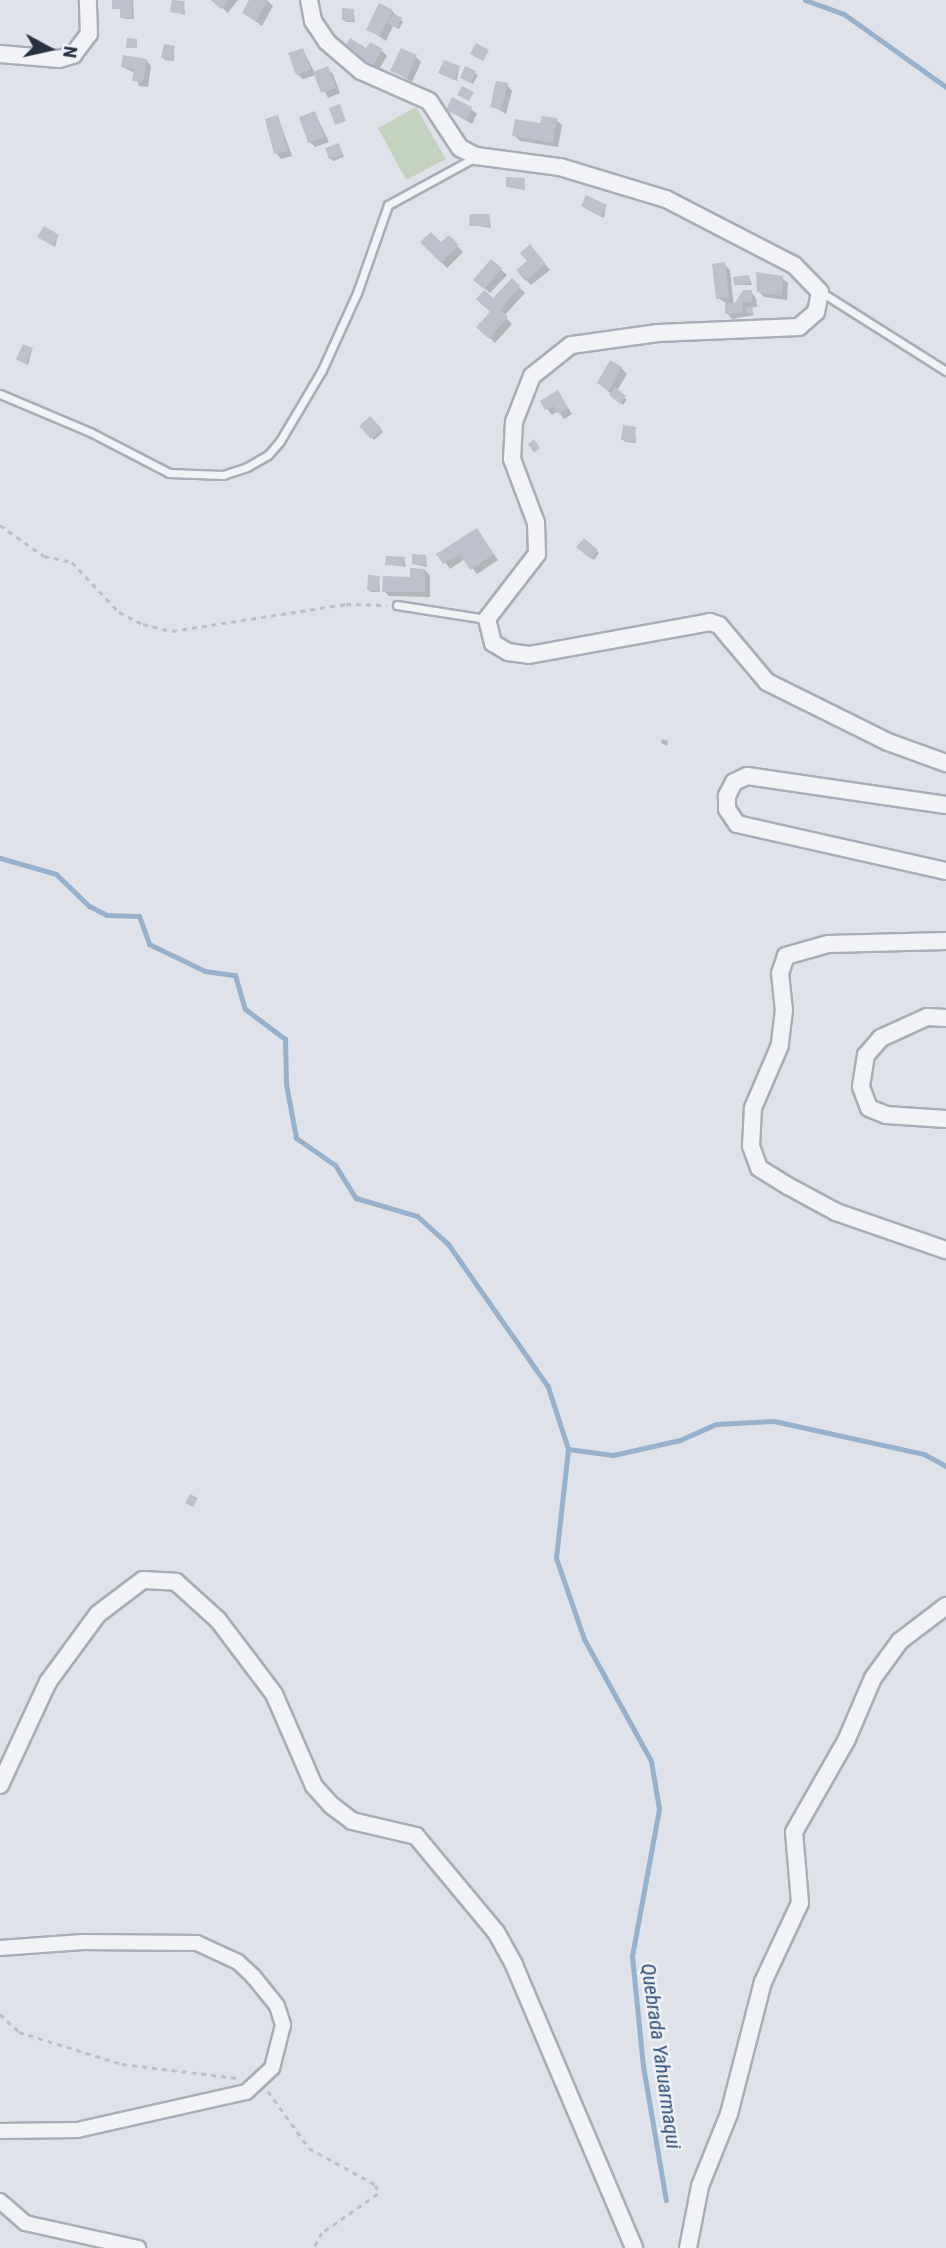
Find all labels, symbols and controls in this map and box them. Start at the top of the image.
north arrow [14,14,84,84]
text: N [58,45,82,59]
water label: Quebrada Yahuarmaqui [636,1962,686,2150]

